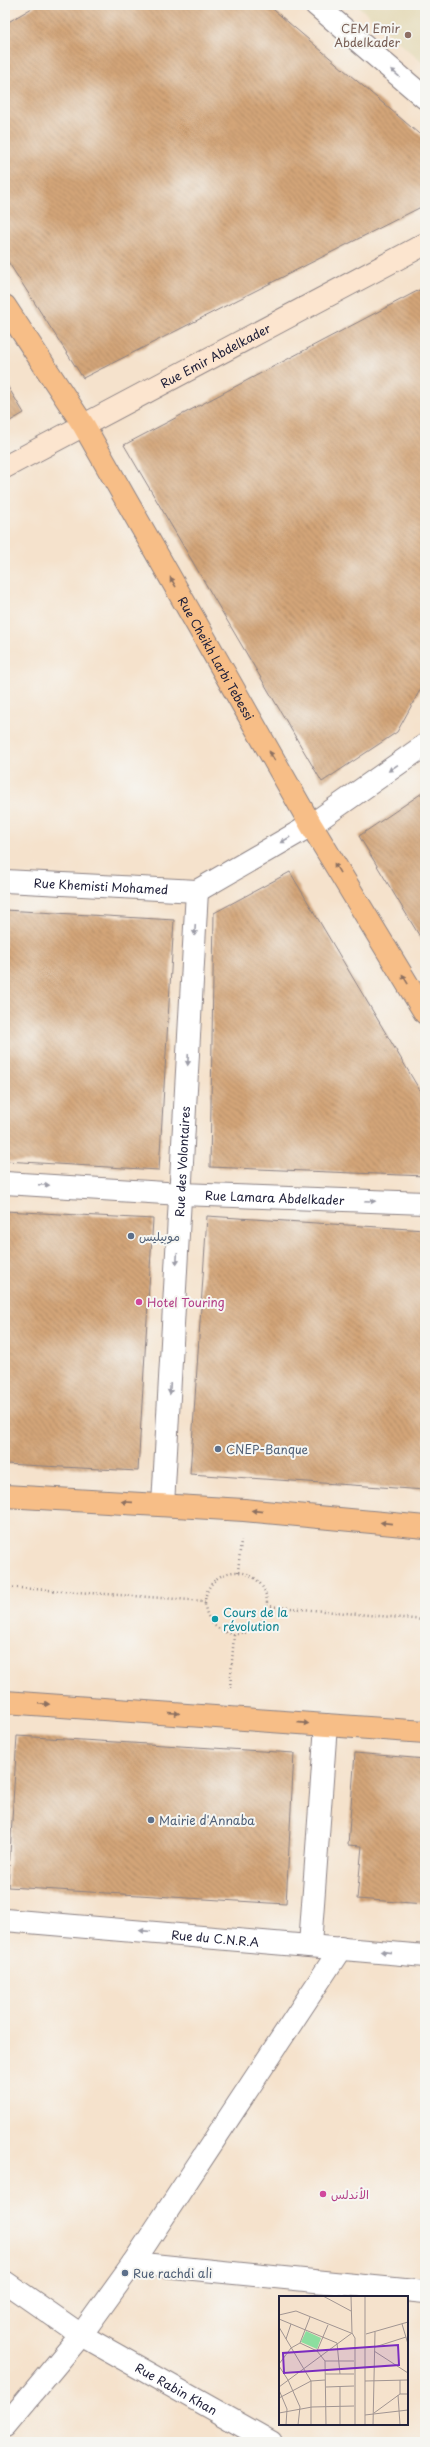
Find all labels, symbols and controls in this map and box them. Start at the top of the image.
place label: CEM Emir Abdelkader [334,19,401,51]
marker: CEM Emir Abdelkader [403,30,413,40]
one-way arrow [390,68,401,77]
street label: Rue Emir Abdelkader [157,318,274,392]
one-way arrow [169,576,176,588]
street label: Rue Cheikh Larbi Tebessi [174,593,259,724]
one-way arrow [268,750,275,762]
one-way arrow [388,764,398,772]
one-way arrow [279,836,291,843]
one-way arrow [333,863,341,873]
street label: Rue Khemisti Mohamed [33,874,168,898]
one-way arrow [192,924,198,937]
one-way arrow [401,973,408,985]
one-way arrow [185,1054,192,1066]
street label: Rue des Volontaires [170,1105,194,1217]
one-way arrow [38,1182,50,1189]
street label: Rue Lamara Abdelkader [205,1186,345,1209]
one-way arrow [364,1197,376,1204]
place label: موبيليس [139,1227,180,1245]
marker: موبيليس [126,1231,136,1241]
one-way arrow [174,1253,181,1265]
place label: Hotel Touring [147,1293,225,1311]
marker: Hotel Touring [134,1297,144,1307]
one-way arrow [166,1383,173,1395]
place label: CNEP-Banque [226,1440,309,1458]
marker: CNEP-Banque [213,1444,223,1454]
one-way arrow [120,1499,133,1505]
one-way arrow [251,1508,263,1514]
one-way arrow [380,1520,392,1527]
place label: Cours de la révolution [223,1603,288,1635]
marker: Cours de la révolution [210,1614,220,1624]
one-way arrow [38,1701,50,1708]
one-way arrow [168,1710,180,1717]
one-way arrow [297,1720,309,1726]
place label: Mairie d'Annaba [159,1811,255,1829]
marker: Mairie d'Annaba [146,1815,156,1825]
street label: Rue du C.N.R.A [171,1925,260,1951]
one-way arrow [139,1928,151,1935]
one-way arrow [380,1949,392,1956]
place label: الأندلس [331,2185,369,2203]
marker: الأندلس [318,2189,328,2199]
place label: Rue rachdi ali [133,2264,212,2282]
marker: Rue rachdi ali [120,2268,130,2278]
inset map [279,2296,408,2425]
street label: Rue Rabin Khan [132,2358,221,2419]

